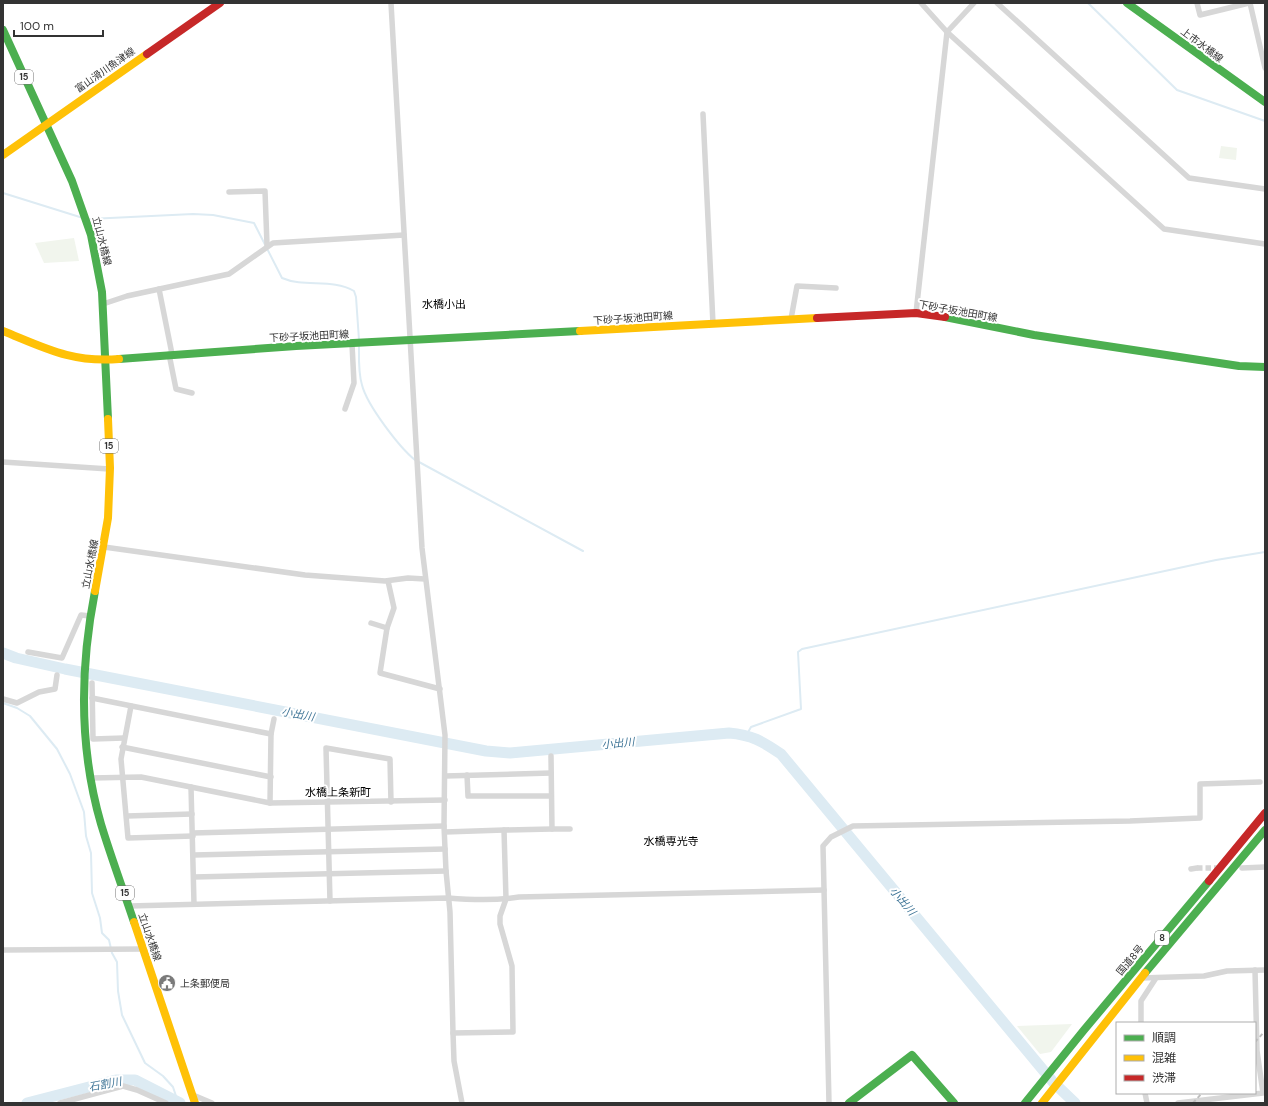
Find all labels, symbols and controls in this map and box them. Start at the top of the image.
scale bar [14,12,103,38]
text: 100 m [20,18,54,34]
street label: 上市水橋線 [1178,25,1226,65]
street label: 富山滑川魚津線 [73,45,137,95]
road number: 15 [15,70,33,84]
street label: 立山水橋線 [90,215,114,267]
district label: 水橋小出 [422,297,466,311]
street label: 下砂子坂池田町線 [917,298,999,324]
street label: 下砂子坂池田町線 [593,309,673,327]
street label: 下砂子坂池田町線 [269,327,349,345]
road number: 15 [100,439,118,453]
street label: 立山水橋線 [79,538,101,590]
water label: 小出川 [281,704,316,724]
water label: 小出川 [601,735,636,751]
district label: 水橋上条新町 [305,785,371,799]
district label: 水橋専光寺 [644,834,699,848]
water label: 小出川 [887,884,920,919]
road number: 15 [116,886,134,900]
street label: 立山水橋線 [136,911,164,963]
road number: 8 [1155,931,1169,945]
street label: 国道8号 [1113,942,1147,978]
public building icon: 上条郵便局 [157,973,177,993]
place label: 上条郵便局 [180,977,230,990]
legend [1116,1022,1256,1094]
text: 順調 [1152,1030,1176,1046]
text: 混雑 [1152,1050,1176,1066]
text: 渋滞 [1152,1070,1176,1086]
water label: 石割川 [87,1074,124,1094]

